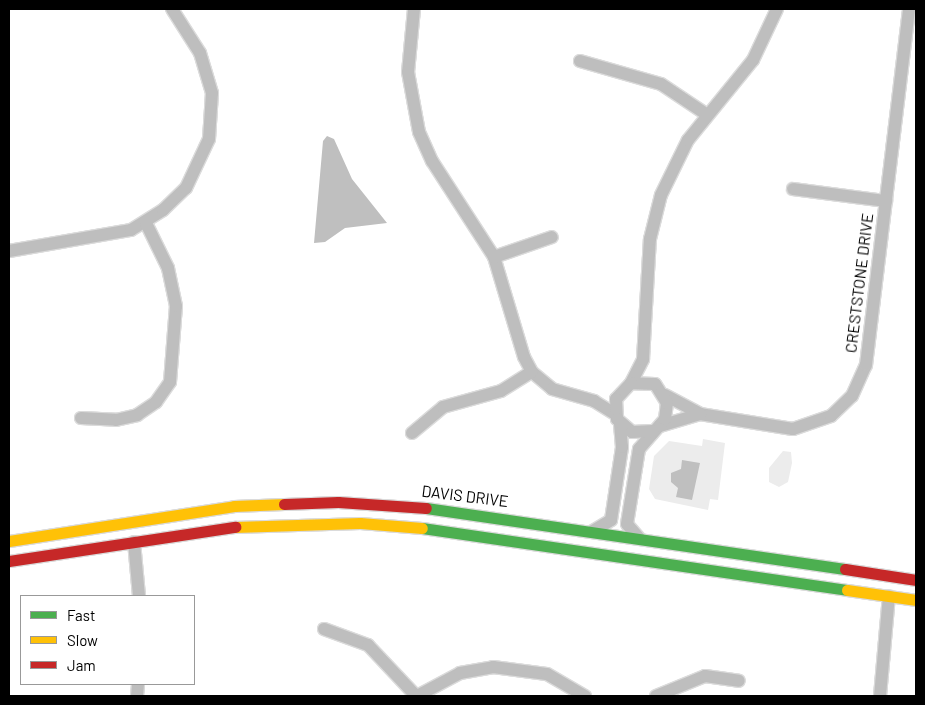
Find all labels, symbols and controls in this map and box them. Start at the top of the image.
street label: CRESTSTONE DRIVE [841,212,877,354]
street label: DAVIS DRIVE [421,481,509,511]
legend [20,595,195,685]
text: Fast [67,606,95,624]
text: Slow [67,631,98,649]
text: Jam [67,656,96,674]

